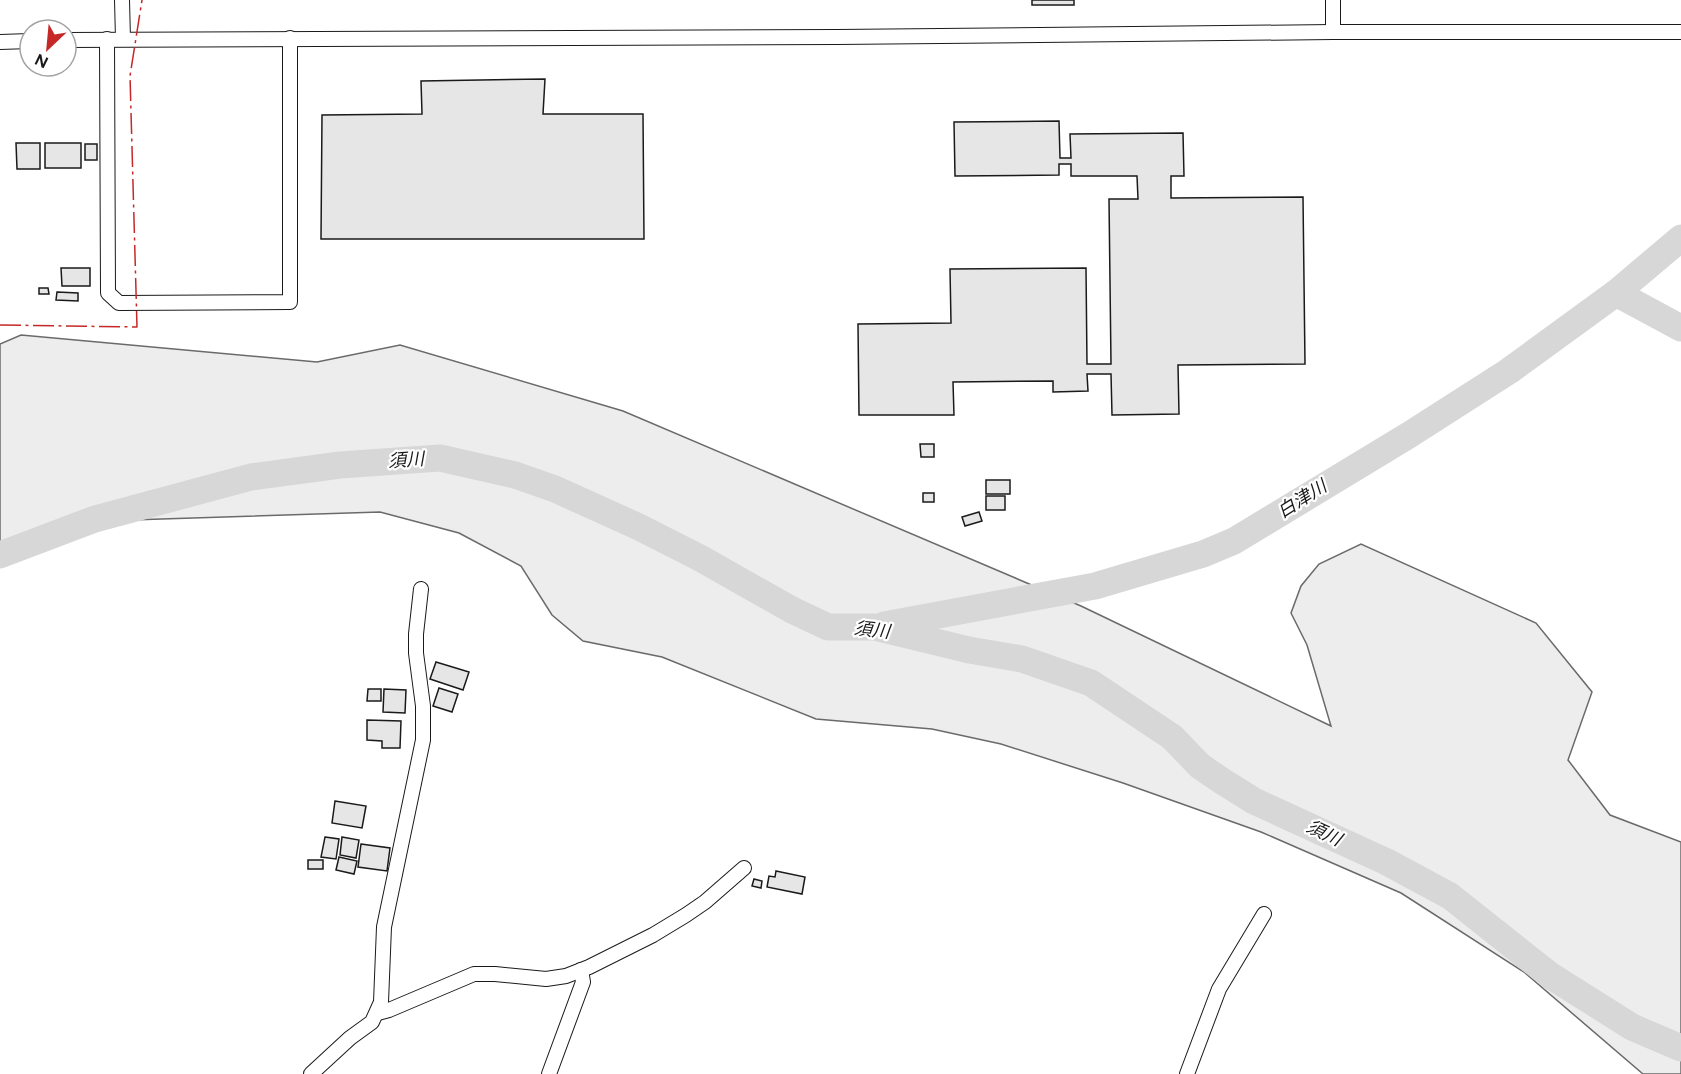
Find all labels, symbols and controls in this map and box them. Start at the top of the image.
north arrow [18,18,78,78]
text: N [32,50,51,72]
water label: 須川 [387,448,427,472]
water label: 白津川 [1273,474,1332,523]
water label: 須川 [853,617,893,643]
water label: 須川 [1303,815,1347,851]

